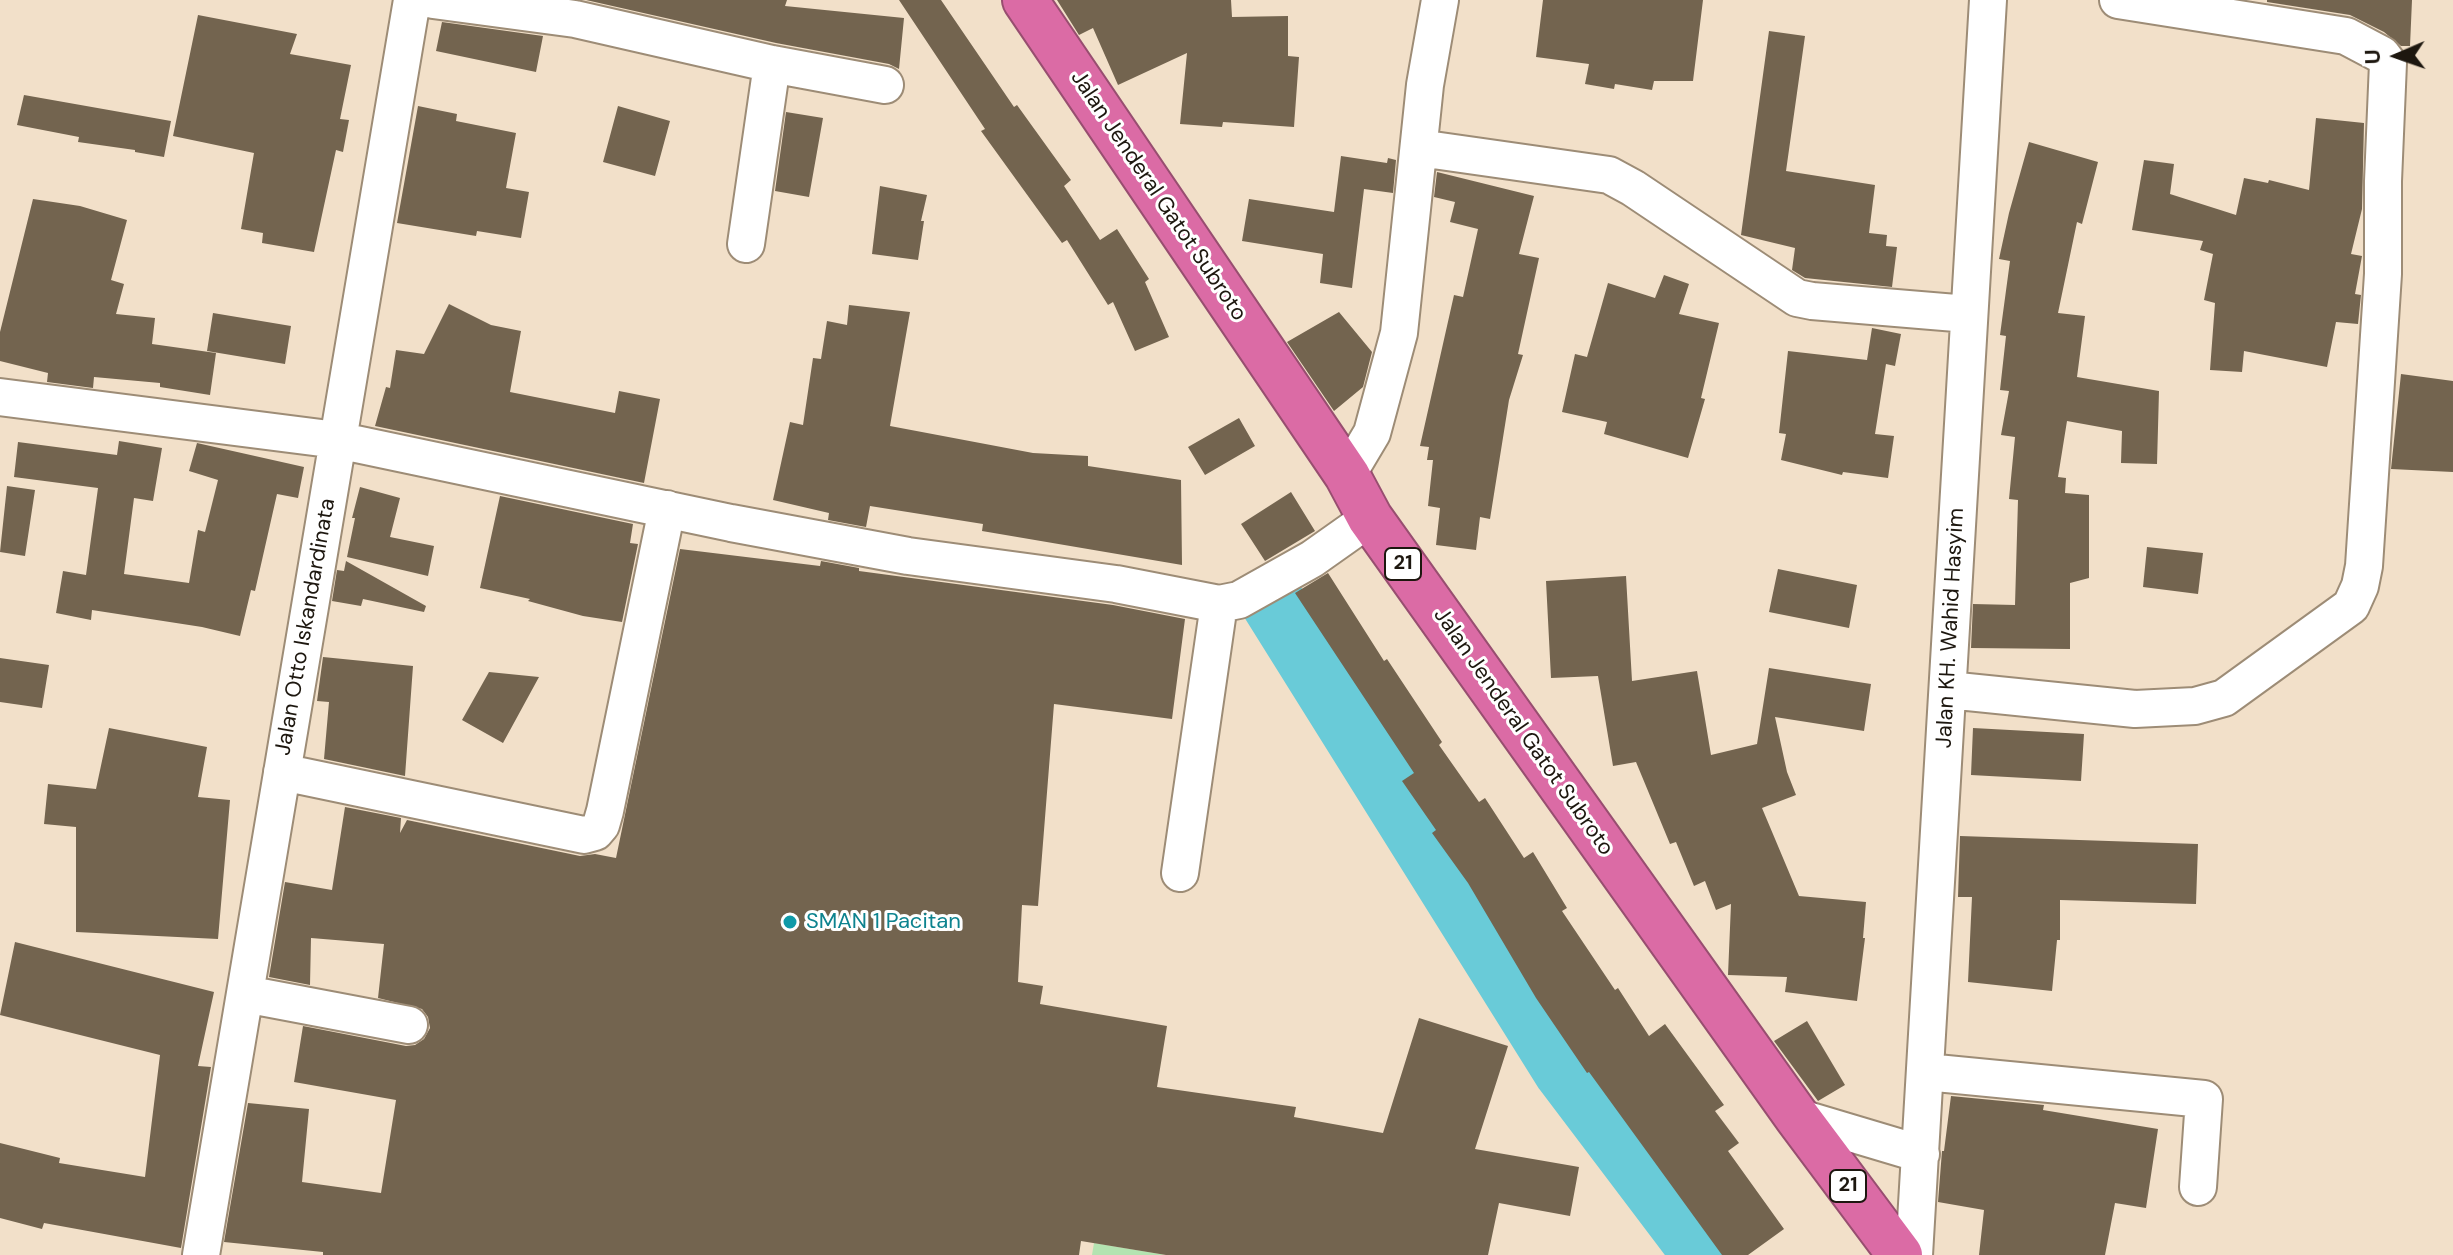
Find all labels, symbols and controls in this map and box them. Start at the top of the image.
north arrow [2357,16,2437,96]
text: U [2358,49,2387,65]
street label: Jalan Jenderal Gatot Subroto [1064,66,1252,326]
street label: Jalan Otto Iskandardinata [270,496,342,758]
street label: Jalan KH. Wahid Hasyim [1932,507,1970,749]
road number: 21 [1385,548,1421,580]
street label: Jalan Jenderal Gatot Subroto [1427,603,1619,861]
place label: SMAN 1 Pacitan [806,909,961,935]
marker: SMAN 1 Pacitan [781,913,799,931]
road number: 21 [1830,1170,1866,1202]

